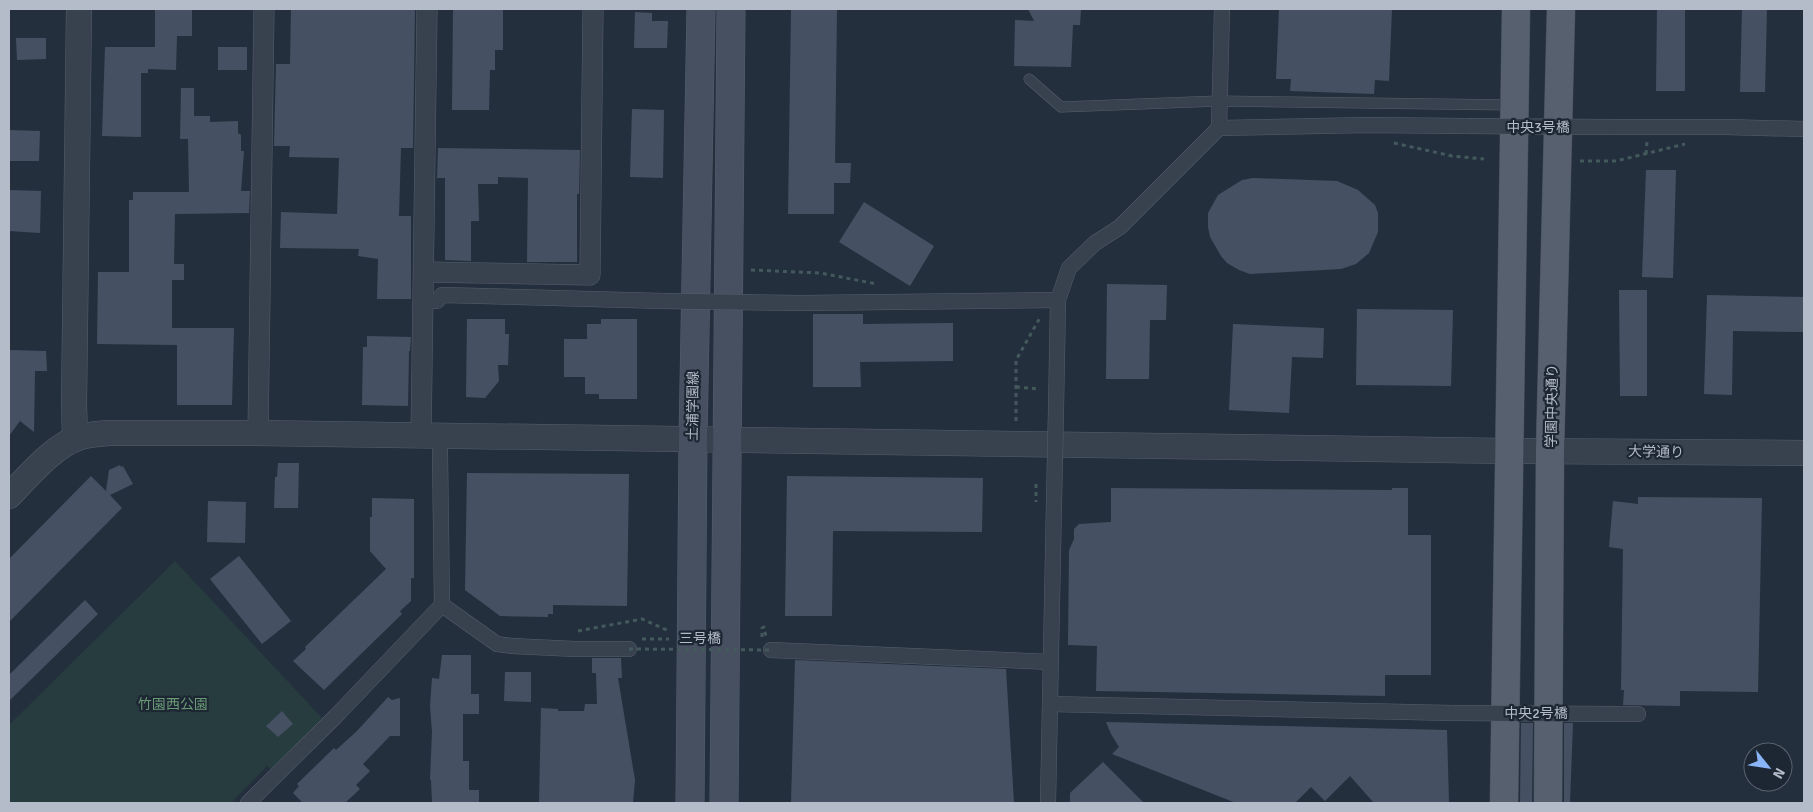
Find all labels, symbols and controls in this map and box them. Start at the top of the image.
street label: 中央3号橋 [1506,119,1570,136]
street label: 学園中央通り [1543,364,1561,448]
street label: 土浦学園線 [684,371,702,441]
street label: 大学通り [1628,443,1684,461]
street label: 三号橋 [679,630,721,647]
park label: 竹園西公園 [138,696,208,713]
street label: 中央2号橋 [1504,705,1568,722]
north arrow [1743,742,1793,792]
text: N [1769,765,1789,782]

